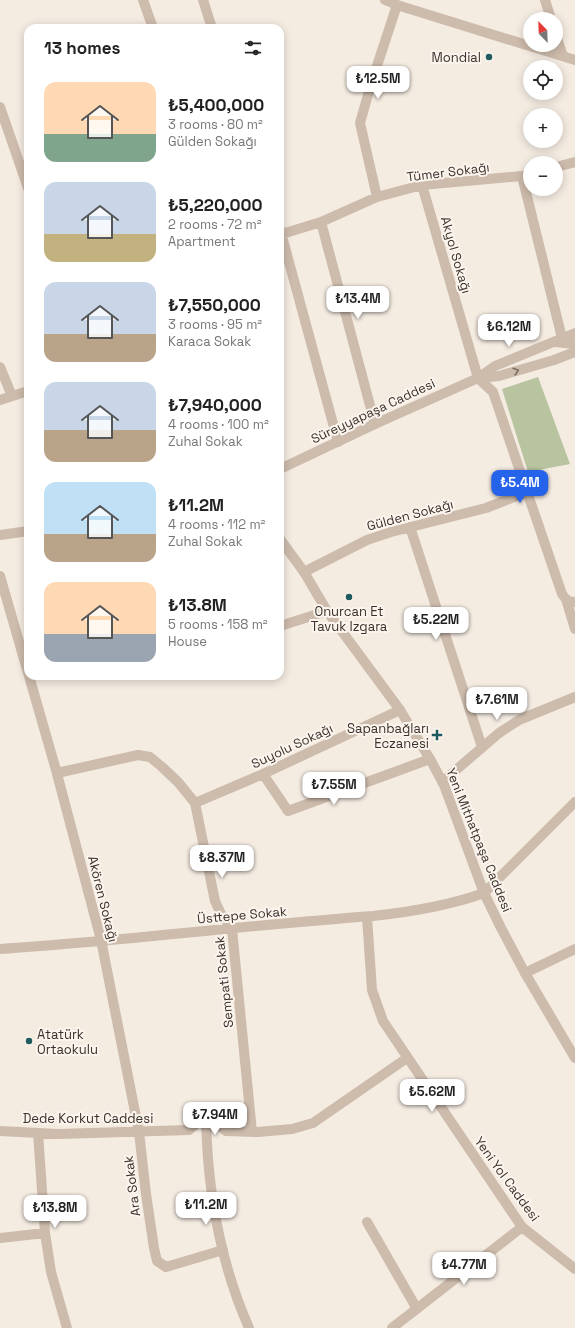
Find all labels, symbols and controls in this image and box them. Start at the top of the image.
north arrow [523,12,563,52]
map controls [523,12,563,196]
text: 13 homes [44,37,120,59]
icon: filters [242,37,264,59]
place label: Mondial [432,49,481,66]
marker: Mondial [484,52,494,62]
button: locate [523,60,563,100]
pin: ₺12.5M [345,66,411,100]
text: ₺12.5M [356,70,400,87]
text: ₺5,400,000 [168,94,264,116]
icon: home [76,98,124,146]
button: + [523,108,563,148]
text: 3 rooms · 80 m² [168,116,263,133]
text: Gülden Sokağı [168,133,257,150]
button: − [523,156,563,196]
street label: Tümer Sokağı [406,158,490,186]
text: ₺5,220,000 [168,194,263,216]
icon: home [76,198,124,246]
street label: Akyol Sokağı [437,215,475,295]
text: 2 rooms · 72 m² [168,216,261,233]
text: Apartment [168,233,236,250]
pin: ₺13.4M [325,286,391,320]
text: ₺13.4M [335,290,381,307]
text: ₺7,550,000 [168,294,261,316]
icon: home [76,298,124,346]
pin: ₺6.12M [476,314,542,348]
text: 3 rooms · 95 m² [168,316,262,333]
text: ₺6.12M [487,318,531,335]
text: Karaca Sokak [168,333,251,350]
one-way arrow [513,367,520,376]
street label: Süreyyapaşa Caddesi [308,375,438,447]
text: ₺7,940,000 [168,394,262,416]
icon: home [76,398,124,446]
text: 4 rooms · 100 m² [168,416,269,433]
text: Zuhal Sokak [168,433,243,450]
pin: ₺5.4M [492,470,548,504]
text: ₺5.4M [500,474,540,491]
text: ₺11.2M [168,494,224,516]
street label: Gülden Sokağı [365,495,455,535]
icon: home [76,498,124,546]
text: 4 rooms · 112 m² [168,516,265,533]
text: Zuhal Sokak [168,533,243,550]
marker: Onurcan Et Tavuk Izgara [344,592,354,602]
text: ₺13.8M [168,594,227,616]
icon: home [76,598,124,646]
place label: Onurcan Et Tavuk Izgara [311,603,388,635]
pin: ₺5.22M [403,607,469,641]
text: ₺5.22M [413,611,459,628]
text: 5 rooms · 158 m² [168,616,268,633]
text: House [168,633,207,650]
pin: ₺7.61M [464,687,530,721]
text: ₺7.61M [475,691,519,708]
street label: Suyolu Sokağı [248,720,336,772]
place label: Sapanbağları Eczanesi [347,720,429,752]
marker: Sapanbağları Eczanesi [432,730,442,740]
street label: Yeni Mithatpaşa Caddesi [442,765,516,915]
pin: ₺7.55M [301,772,367,806]
text: ₺7.55M [311,776,357,793]
pin: ₺8.37M [189,845,255,879]
text: ₺8.37M [199,849,245,866]
street label: Akören Sokağı [84,854,122,944]
street label: Üsttepe Sokak [196,903,288,927]
street label: Sempati Sokak [211,935,237,1029]
place label: Atatürk Ortaokulu [37,1026,98,1058]
marker: Atatürk Ortaokulu [24,1036,34,1046]
pin: ₺5.62M [399,1079,465,1113]
text: ₺5.62M [409,1083,455,1100]
pin: ₺7.94M [182,1102,248,1136]
text: ₺7.94M [192,1106,238,1123]
street label: Dede Korkut Caddesi [23,1110,153,1127]
street label: Yeni Yol Caddesi [471,1133,543,1225]
street label: Ara Sokak [120,1155,144,1217]
pin: ₺11.2M [173,1192,239,1226]
pin: ₺13.8M [22,1195,88,1229]
text: ₺11.2M [185,1196,227,1213]
text: ₺13.8M [33,1199,77,1216]
pin: ₺4.77M [431,1252,497,1286]
text: ₺4.77M [441,1256,487,1273]

